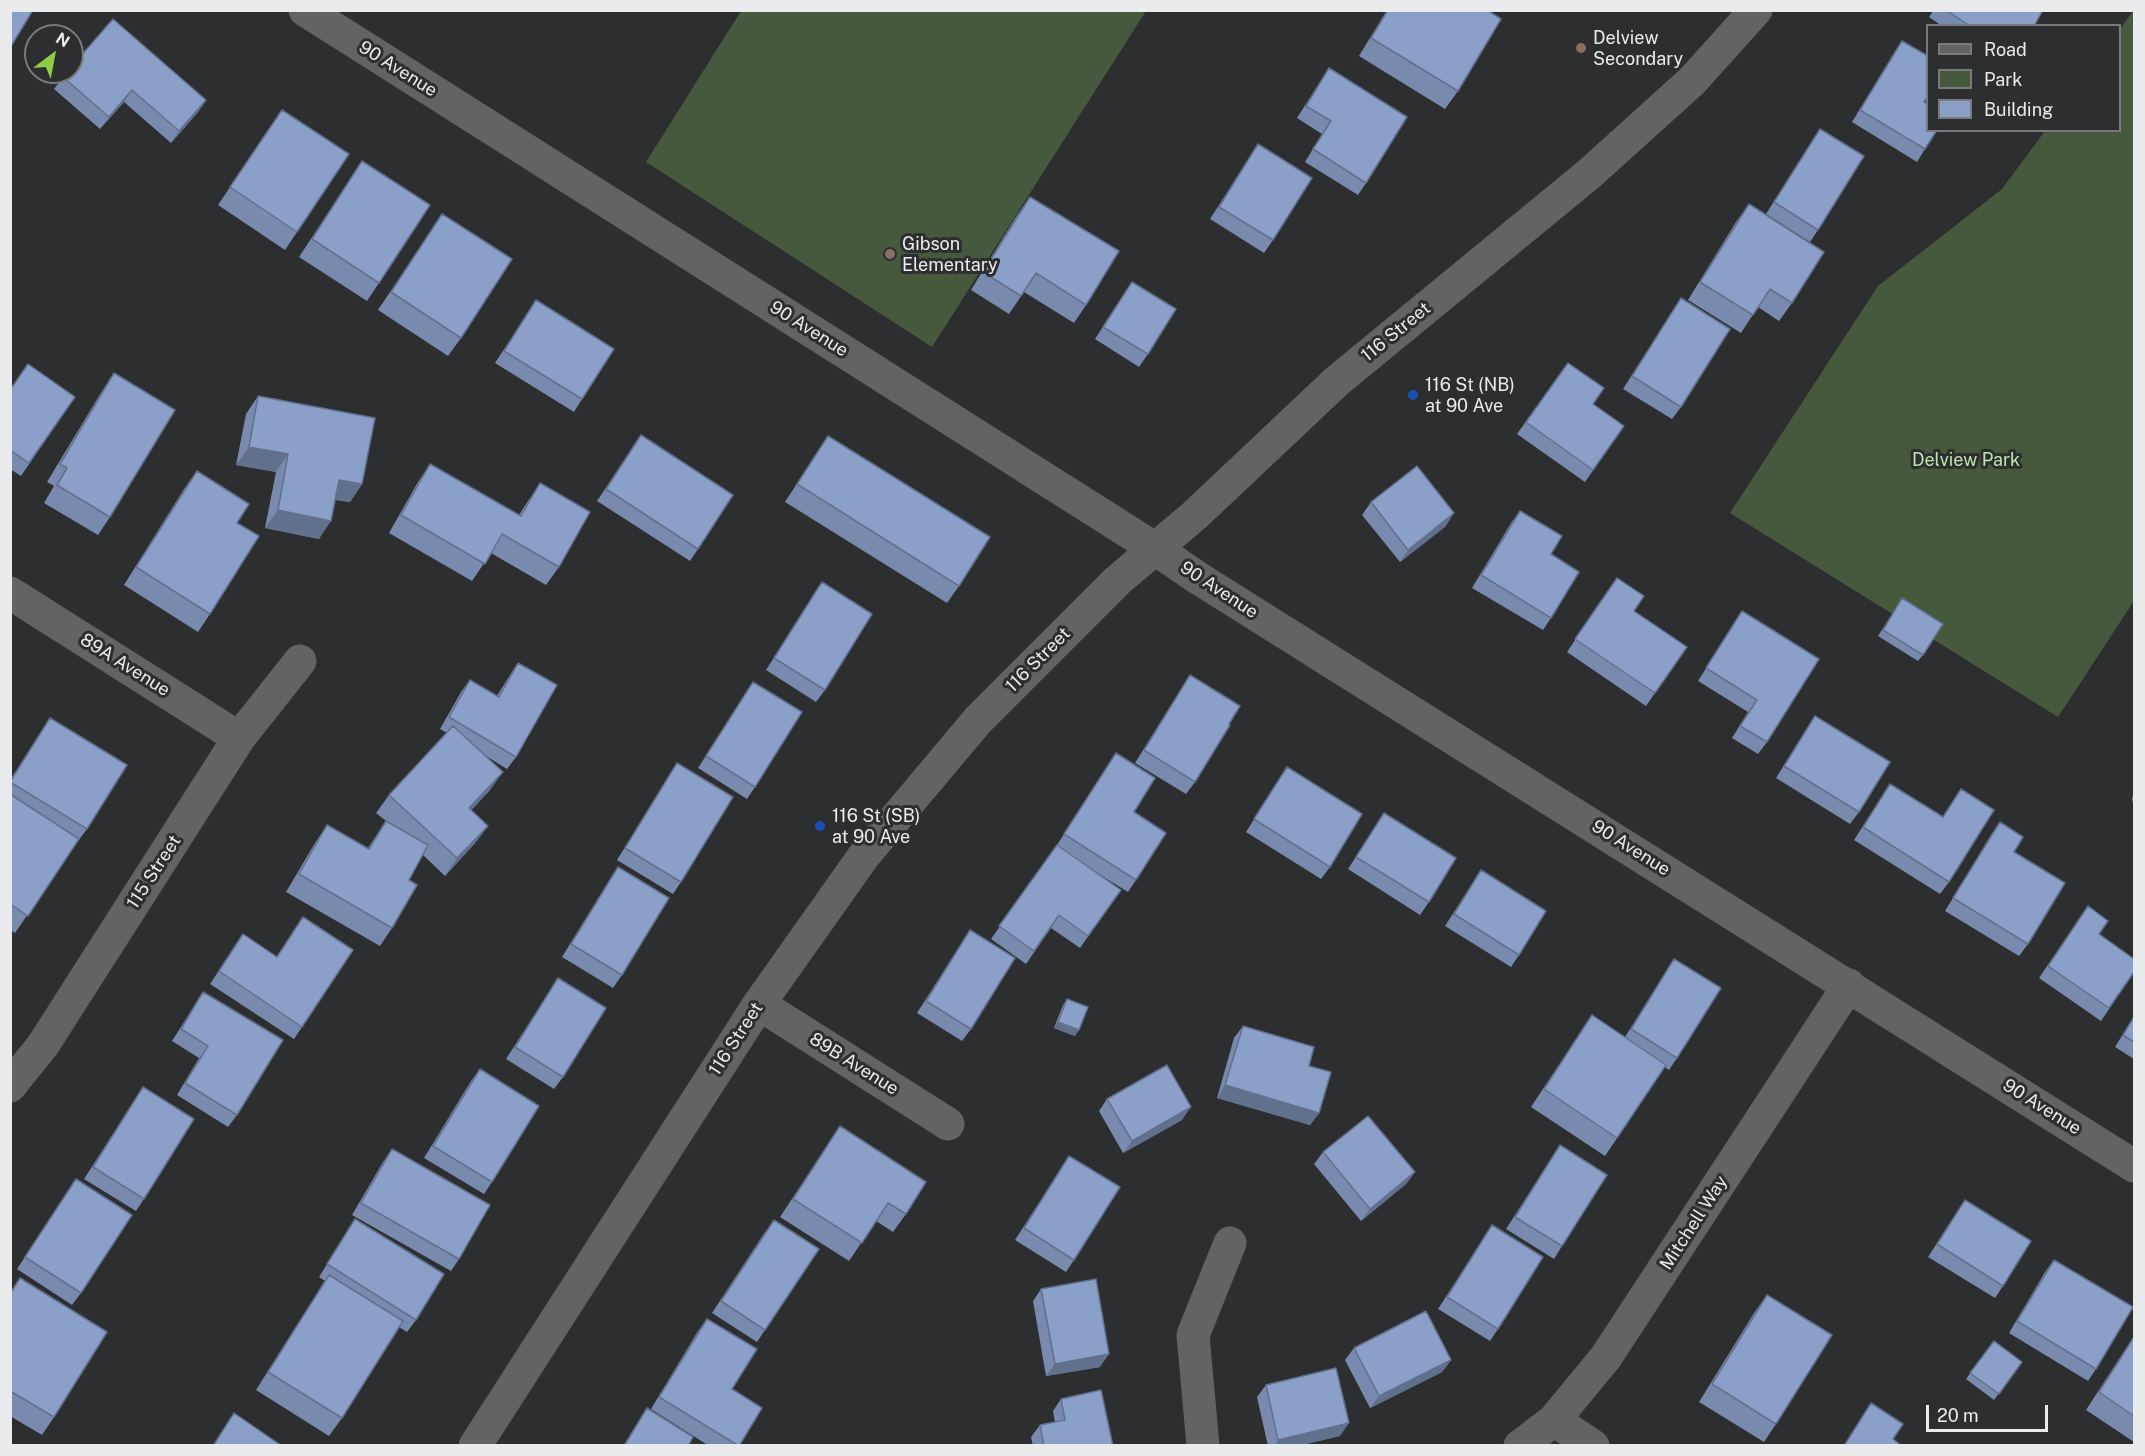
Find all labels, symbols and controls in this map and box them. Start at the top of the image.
north arrow [24,24,84,84]
legend [1926,24,2121,132]
place label: Delview Secondary [1593,27,1683,70]
text: N [52,29,73,51]
street label: 90 Avenue [355,36,441,102]
text: Road [1984,39,2027,60]
marker: Delview Secondary [1574,41,1588,55]
text: Park [1984,69,2022,90]
text: Building [1984,99,2053,120]
place label: Gibson Elementary [902,233,998,276]
marker: Gibson Elementary [883,247,897,261]
street label: 90 Avenue [766,296,852,362]
street label: 116 Street [1357,298,1435,366]
place label: 116 St (NB) at 90 Ave [1425,374,1515,416]
marker: 116 St (NB) at 90 Ave [1406,388,1420,402]
park label: Delview Park [1912,449,2020,471]
street label: 90 Avenue [1176,557,1262,623]
street label: 116 Street [1001,623,1075,697]
street label: 89A Avenue [76,629,174,701]
place label: 116 St (SB) at 90 Ave [832,805,920,848]
street label: 90 Avenue [1588,815,1674,881]
marker: 116 St (SB) at 90 Ave [813,819,827,833]
street label: 115 Street [122,831,186,913]
street label: 116 Street [704,998,768,1080]
street label: 89B Avenue [805,1028,903,1100]
street label: 90 Avenue [1999,1074,2085,1140]
street label: Mitchell Way [1656,1172,1732,1274]
scale bar [1929,1393,2050,1431]
text: 20 m [1937,1405,1979,1426]

